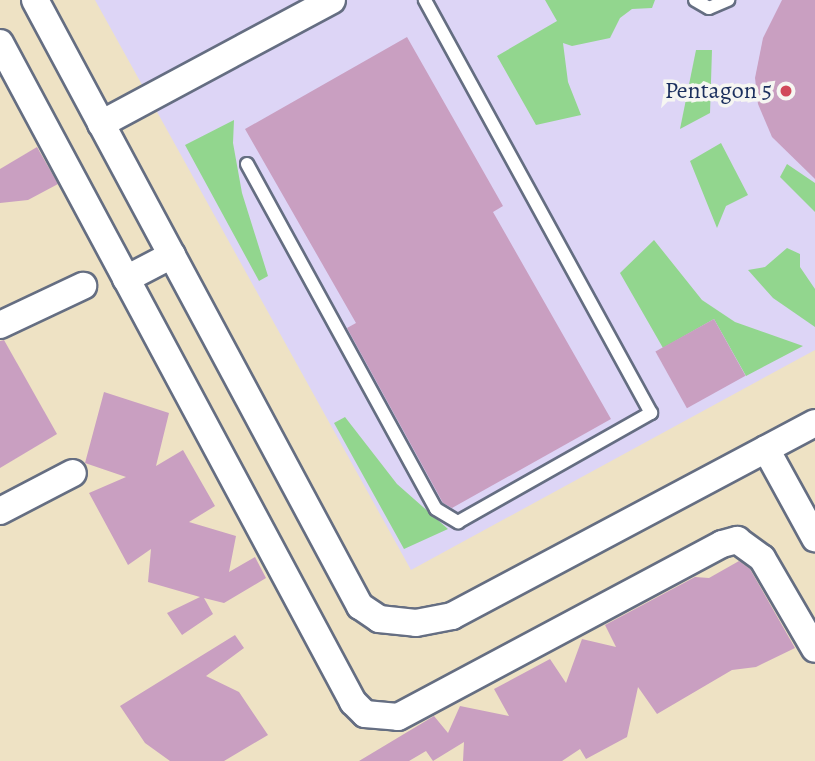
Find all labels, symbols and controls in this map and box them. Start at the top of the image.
place label: Pentagon 5 [665,77,772,105]
marker: Pentagon 5 [778,83,794,99]

